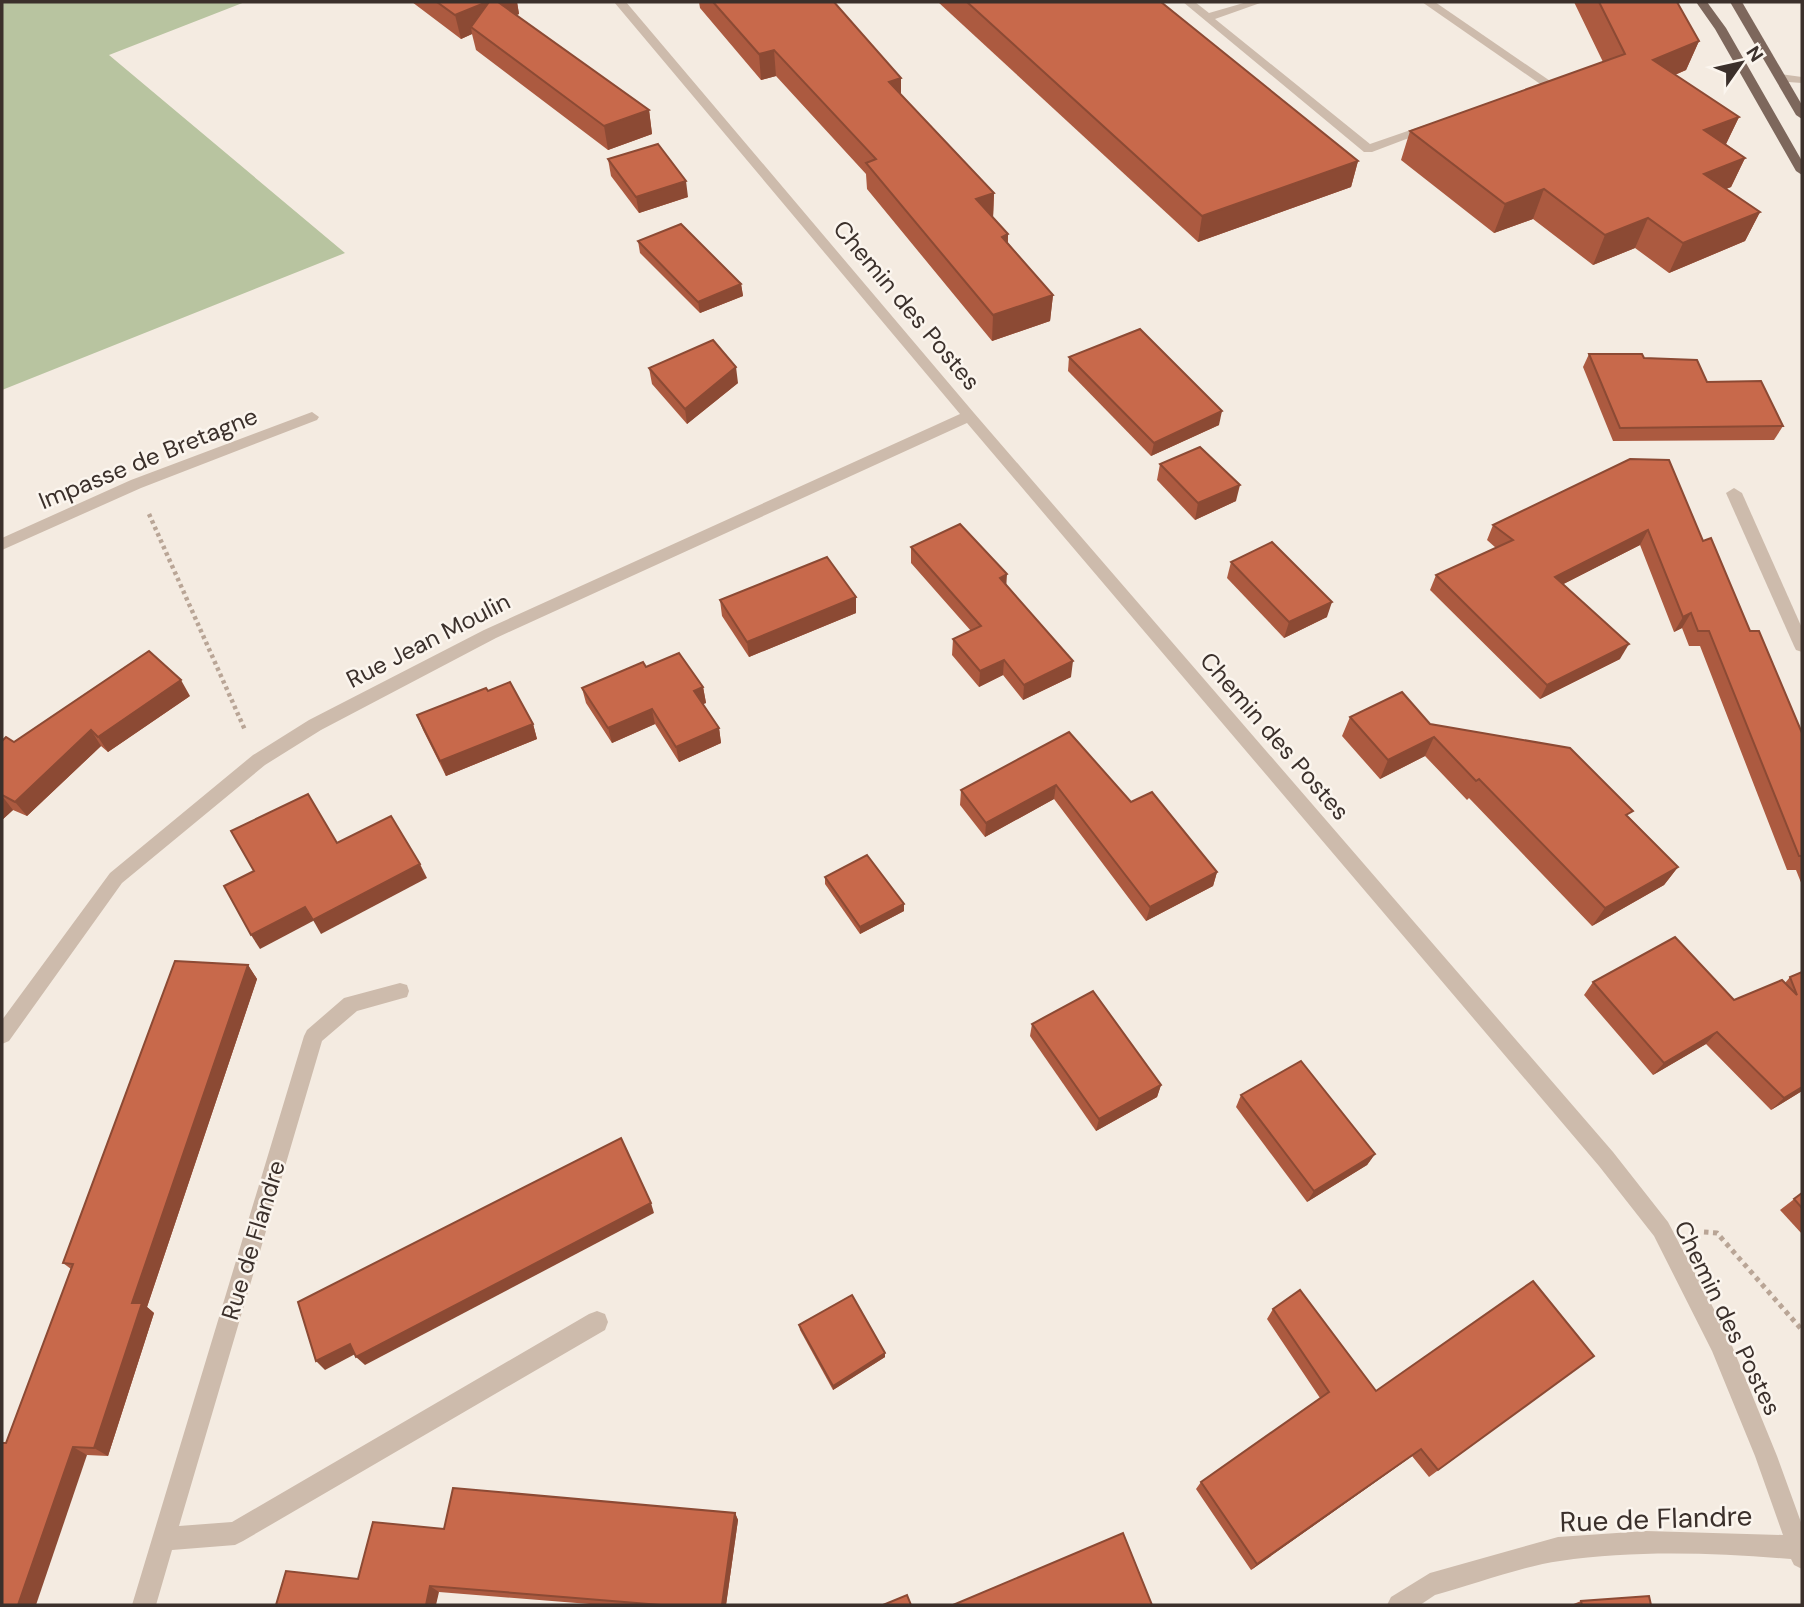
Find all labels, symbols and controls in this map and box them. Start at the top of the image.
north arrow [1706,28,1776,98]
text: N [1740,41,1769,67]
street label: Chemin des Postes [827,214,987,396]
street label: Impasse de Bretagne [34,400,262,516]
street label: Rue Jean Moulin [341,585,515,695]
street label: Chemin des Postes [1193,646,1357,826]
street label: Rue de Flandre [214,1156,292,1324]
street label: Chemin des Postes [1667,1216,1789,1420]
street label: Rue de Flandre [1559,1497,1753,1541]

